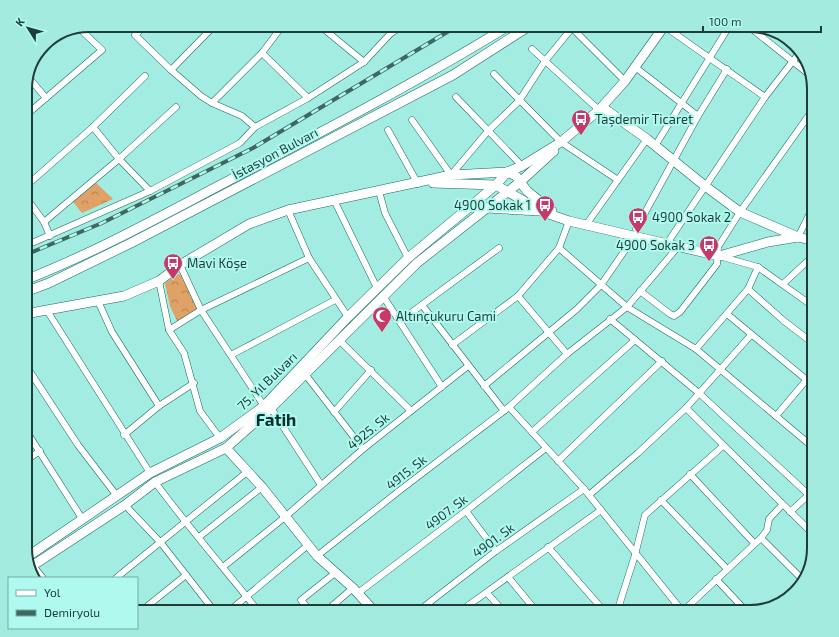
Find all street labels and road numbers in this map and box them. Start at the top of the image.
street label: İstasyon Bulvarı [229,124,321,182]
street label: 75. Yıl Bulvarı [234,349,300,413]
street label: 4925. Sk [344,409,393,453]
street label: 4915. Sk [382,451,430,493]
street label: 4907. Sk [422,491,471,533]
street label: 4901. Sk [469,519,518,561]

